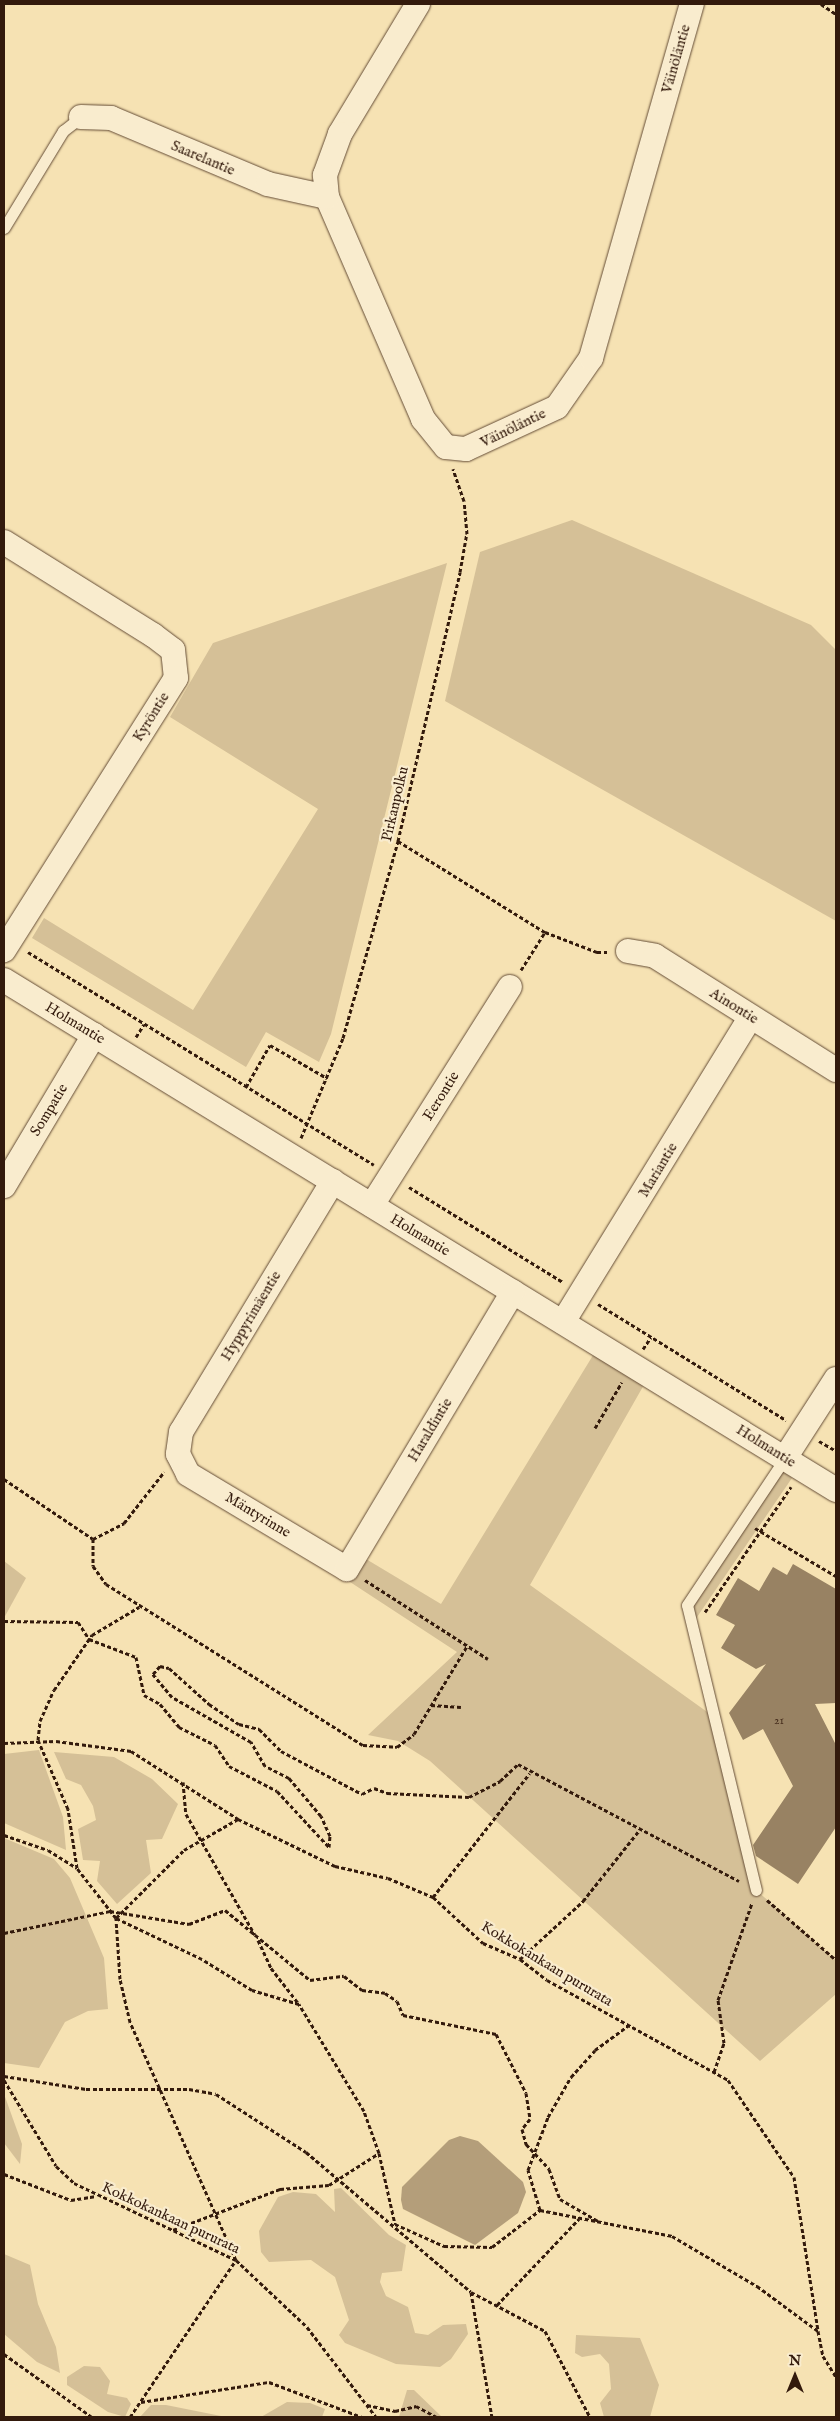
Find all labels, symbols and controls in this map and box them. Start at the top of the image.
street label: Väinöläntie [658,22,694,96]
street label: Saarelantie [168,137,238,179]
street label: Väinöläntie [477,404,549,452]
street label: Kyröntie [129,689,173,745]
street label: Pirkanpolku [378,765,412,843]
street label: Ainontie [706,984,762,1028]
street label: Holmantie [42,998,108,1048]
street label: Eerontie [419,1068,463,1124]
street label: Sompatie [26,1081,72,1139]
street label: Mariantie [635,1139,681,1201]
street label: Holmantie [387,1210,453,1260]
street label: Hyppyrimäentie [217,1268,285,1364]
street label: Haraldintie [404,1395,456,1465]
street label: Holmantie [733,1421,799,1471]
street label: Mäntyrinne [222,1488,294,1542]
house number: 21 [774,1714,784,1728]
street label: Kokkokankaan pururata [478,1918,616,2010]
street label: Kokkokankaan pururata [99,2178,243,2258]
north arrow [770,2351,820,2401]
text: N [789,2352,801,2370]

